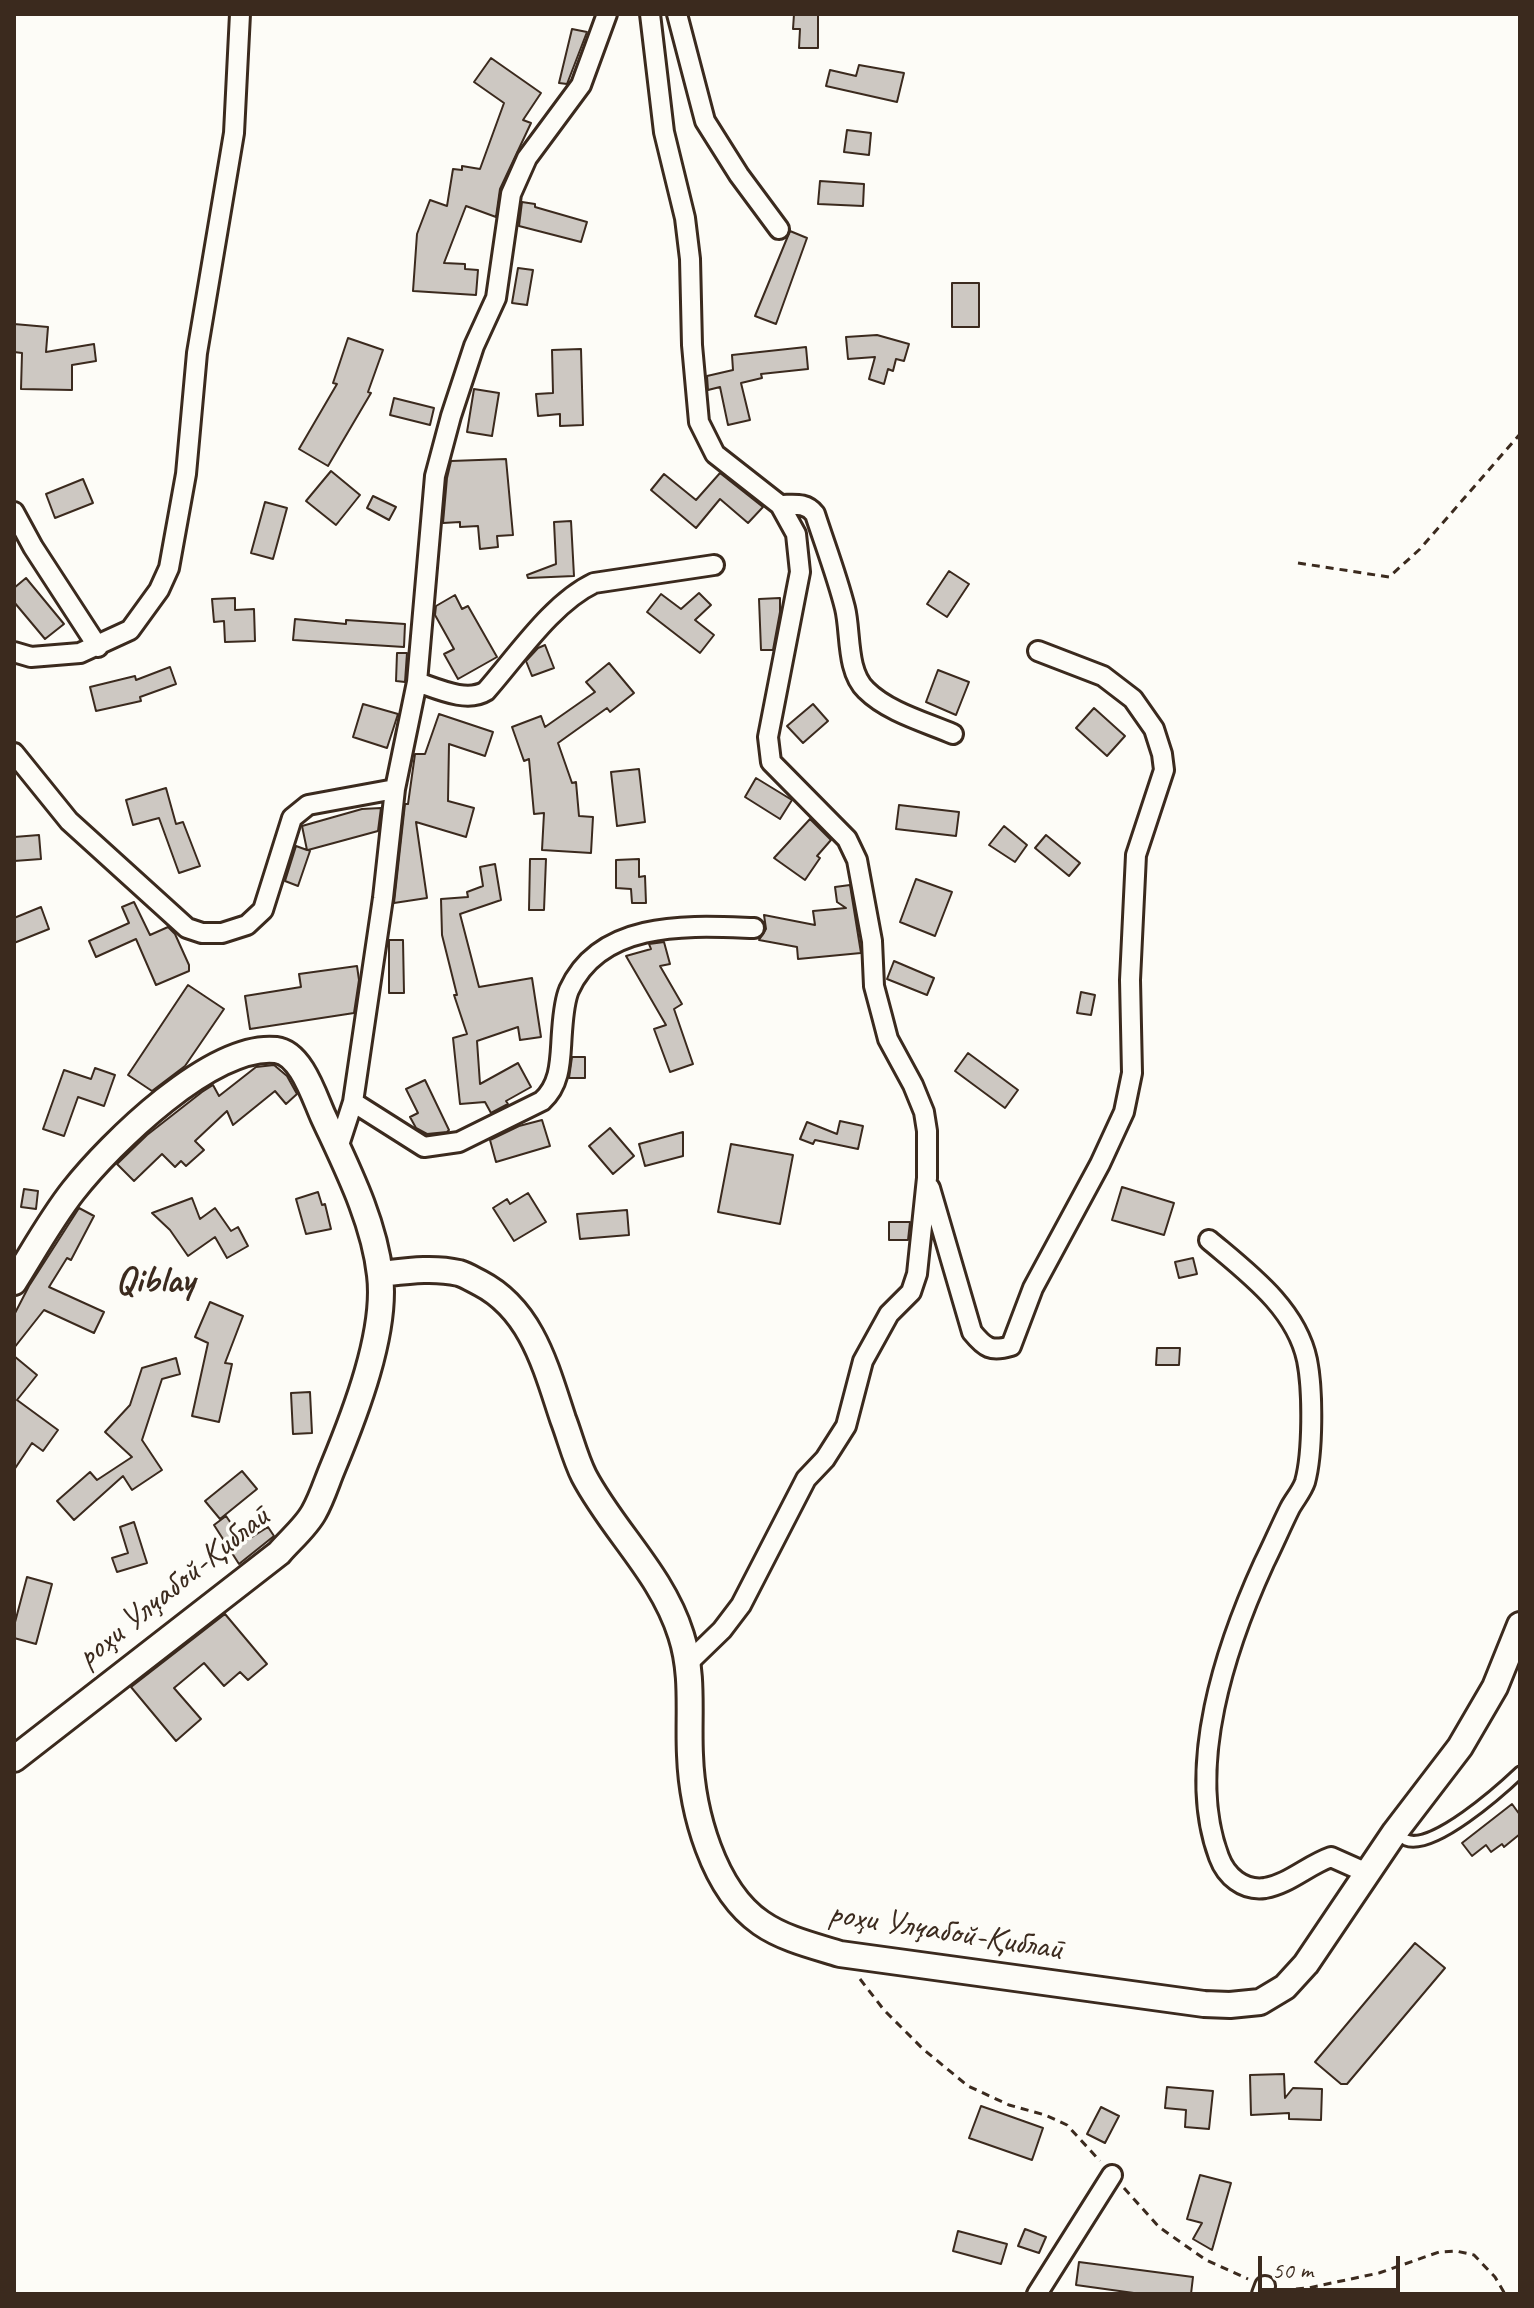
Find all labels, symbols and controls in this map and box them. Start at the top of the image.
district label: Qiblay [115,1259,195,1305]
street label: роҳи Улҷабой-Қиблаӣ [69,1497,279,1677]
street label: роҳи Улҷабой-Қиблаӣ [826,1893,1066,1971]
scale bar [1262,2240,1404,2290]
text: 50 m [1272,2255,1313,2285]

